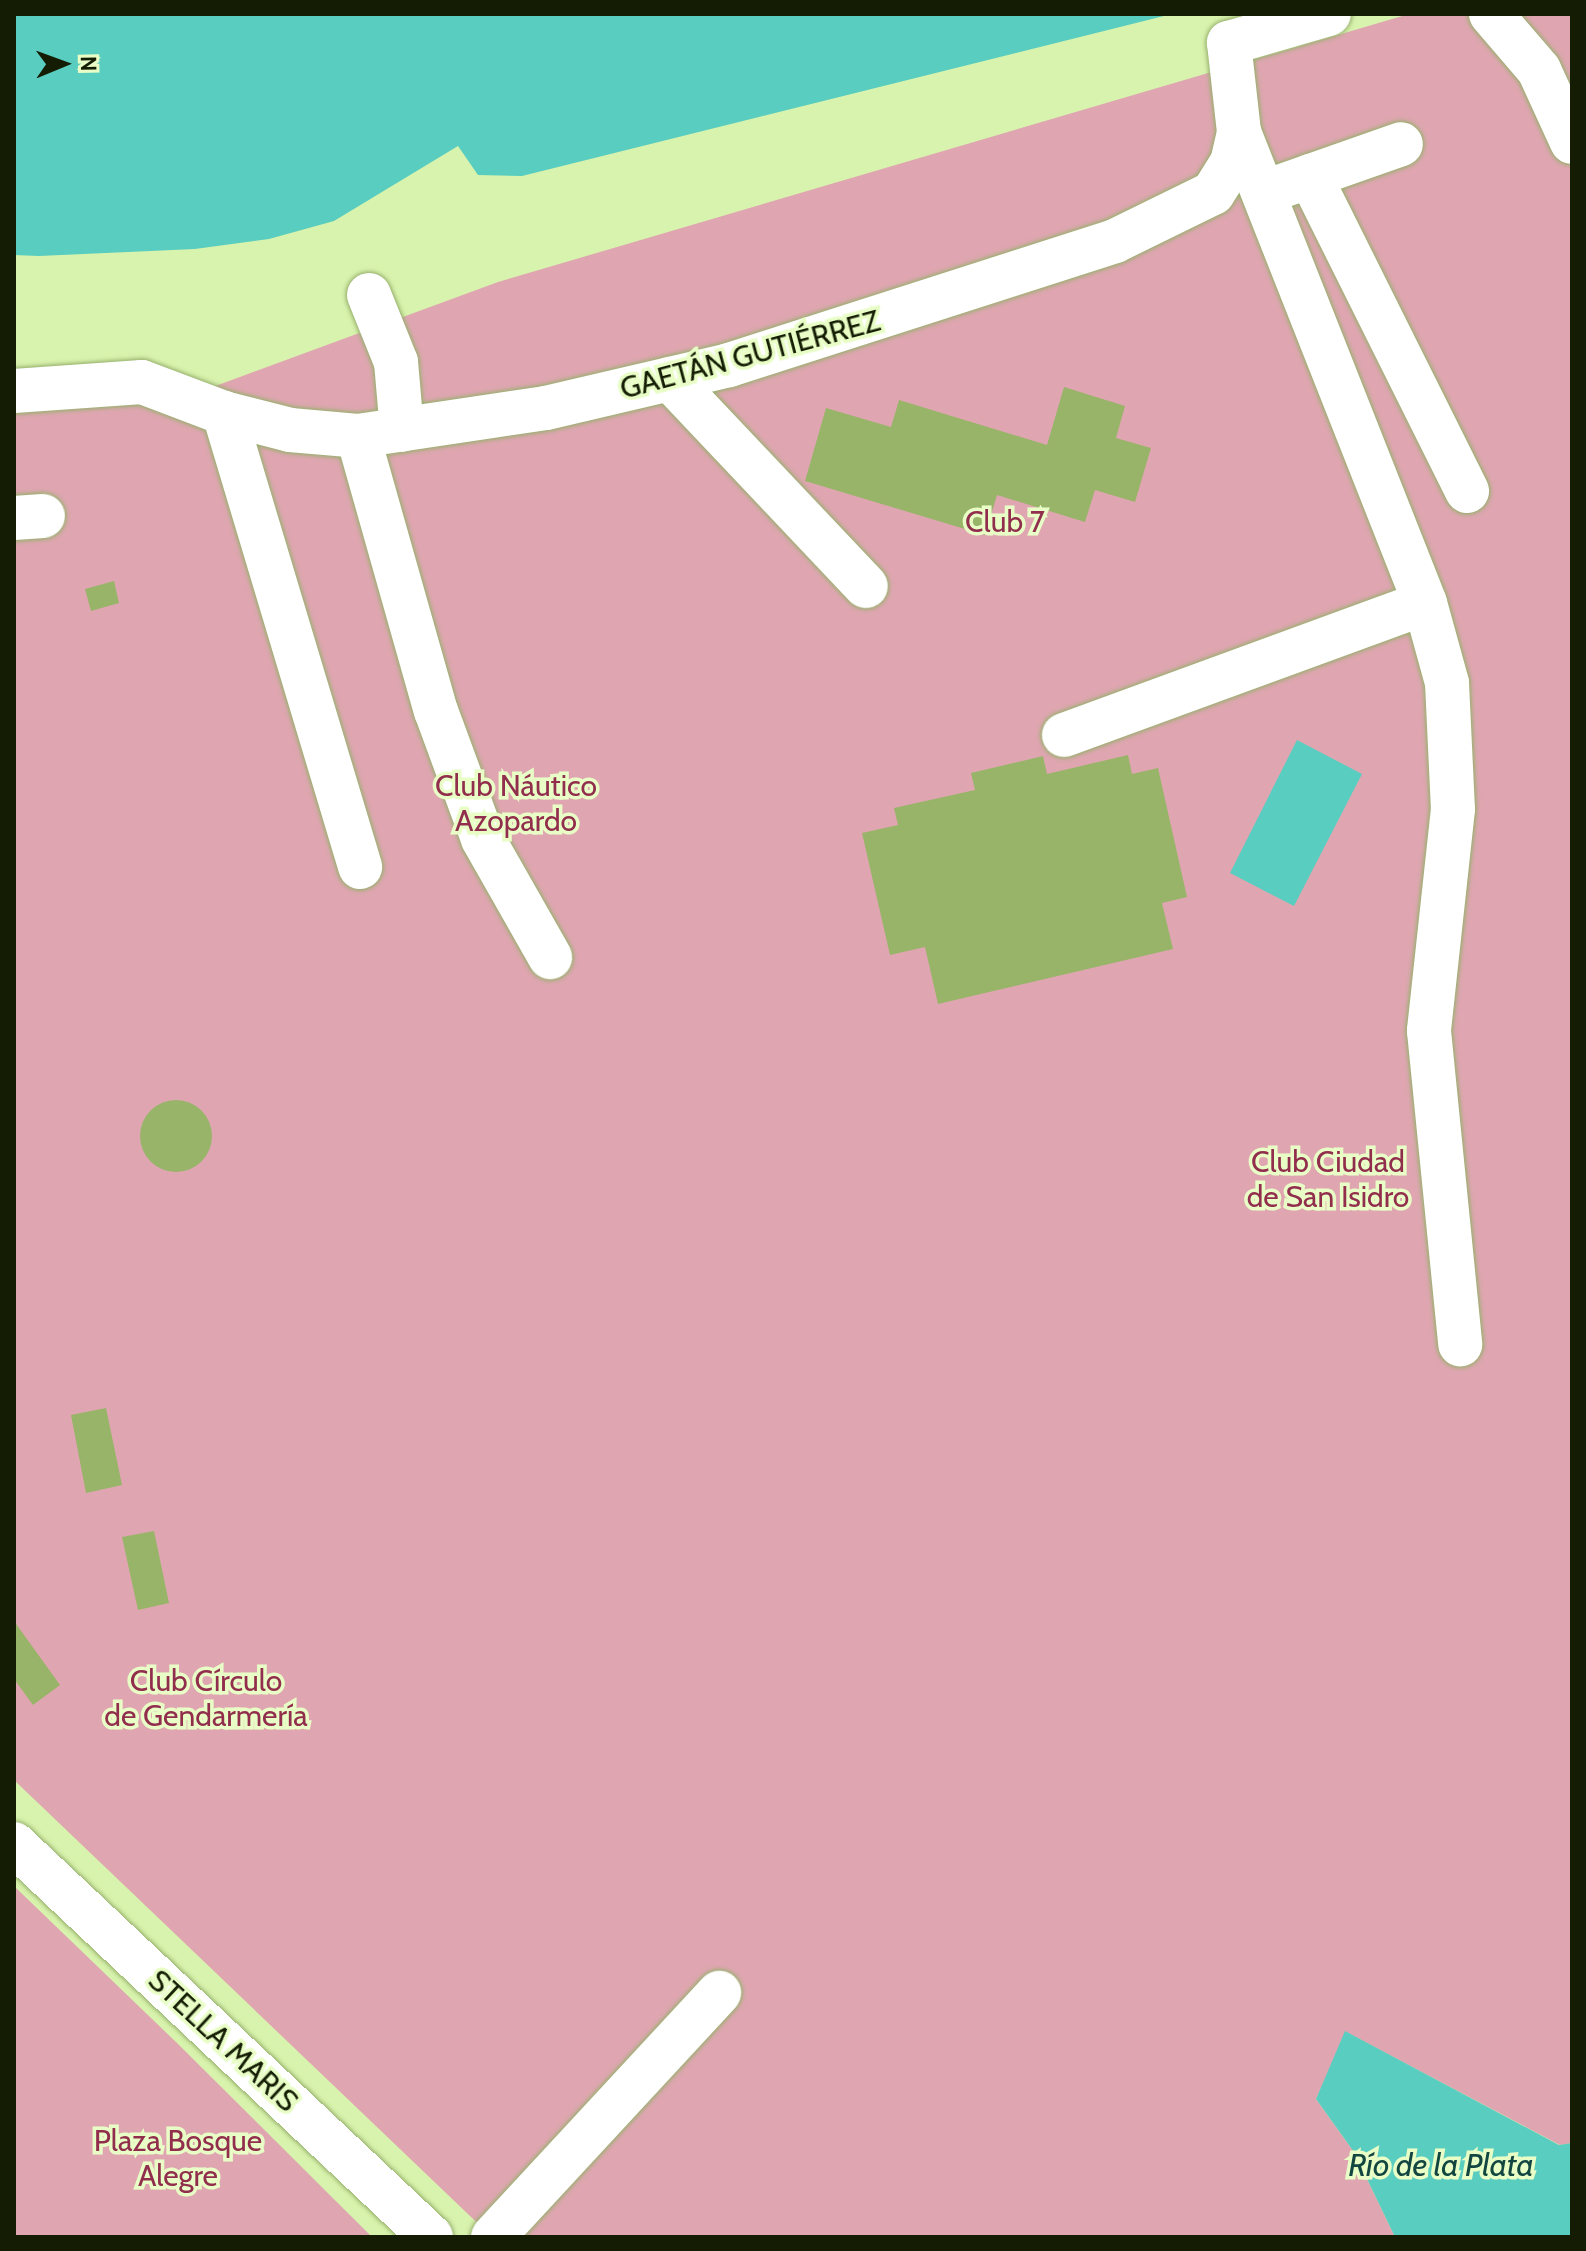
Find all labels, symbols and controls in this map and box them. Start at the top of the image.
north arrow [24,24,104,104]
text: N [75,56,102,72]
street label: GAETÁN GUTIÉRREZ [616,303,884,407]
park label: Club 7 [965,504,1045,540]
park label: Club Náutico Azopardo [435,768,597,838]
park label: Club Ciudad de San Isidro [1247,1144,1409,1214]
park label: Club Círculo de Gendarmería [104,1663,308,1734]
street label: STELLA MARIS [141,1963,305,2119]
park label: Plaza Bosque Alegre [94,2123,262,2194]
water label: Río de la Plata [1348,2146,1534,2184]

